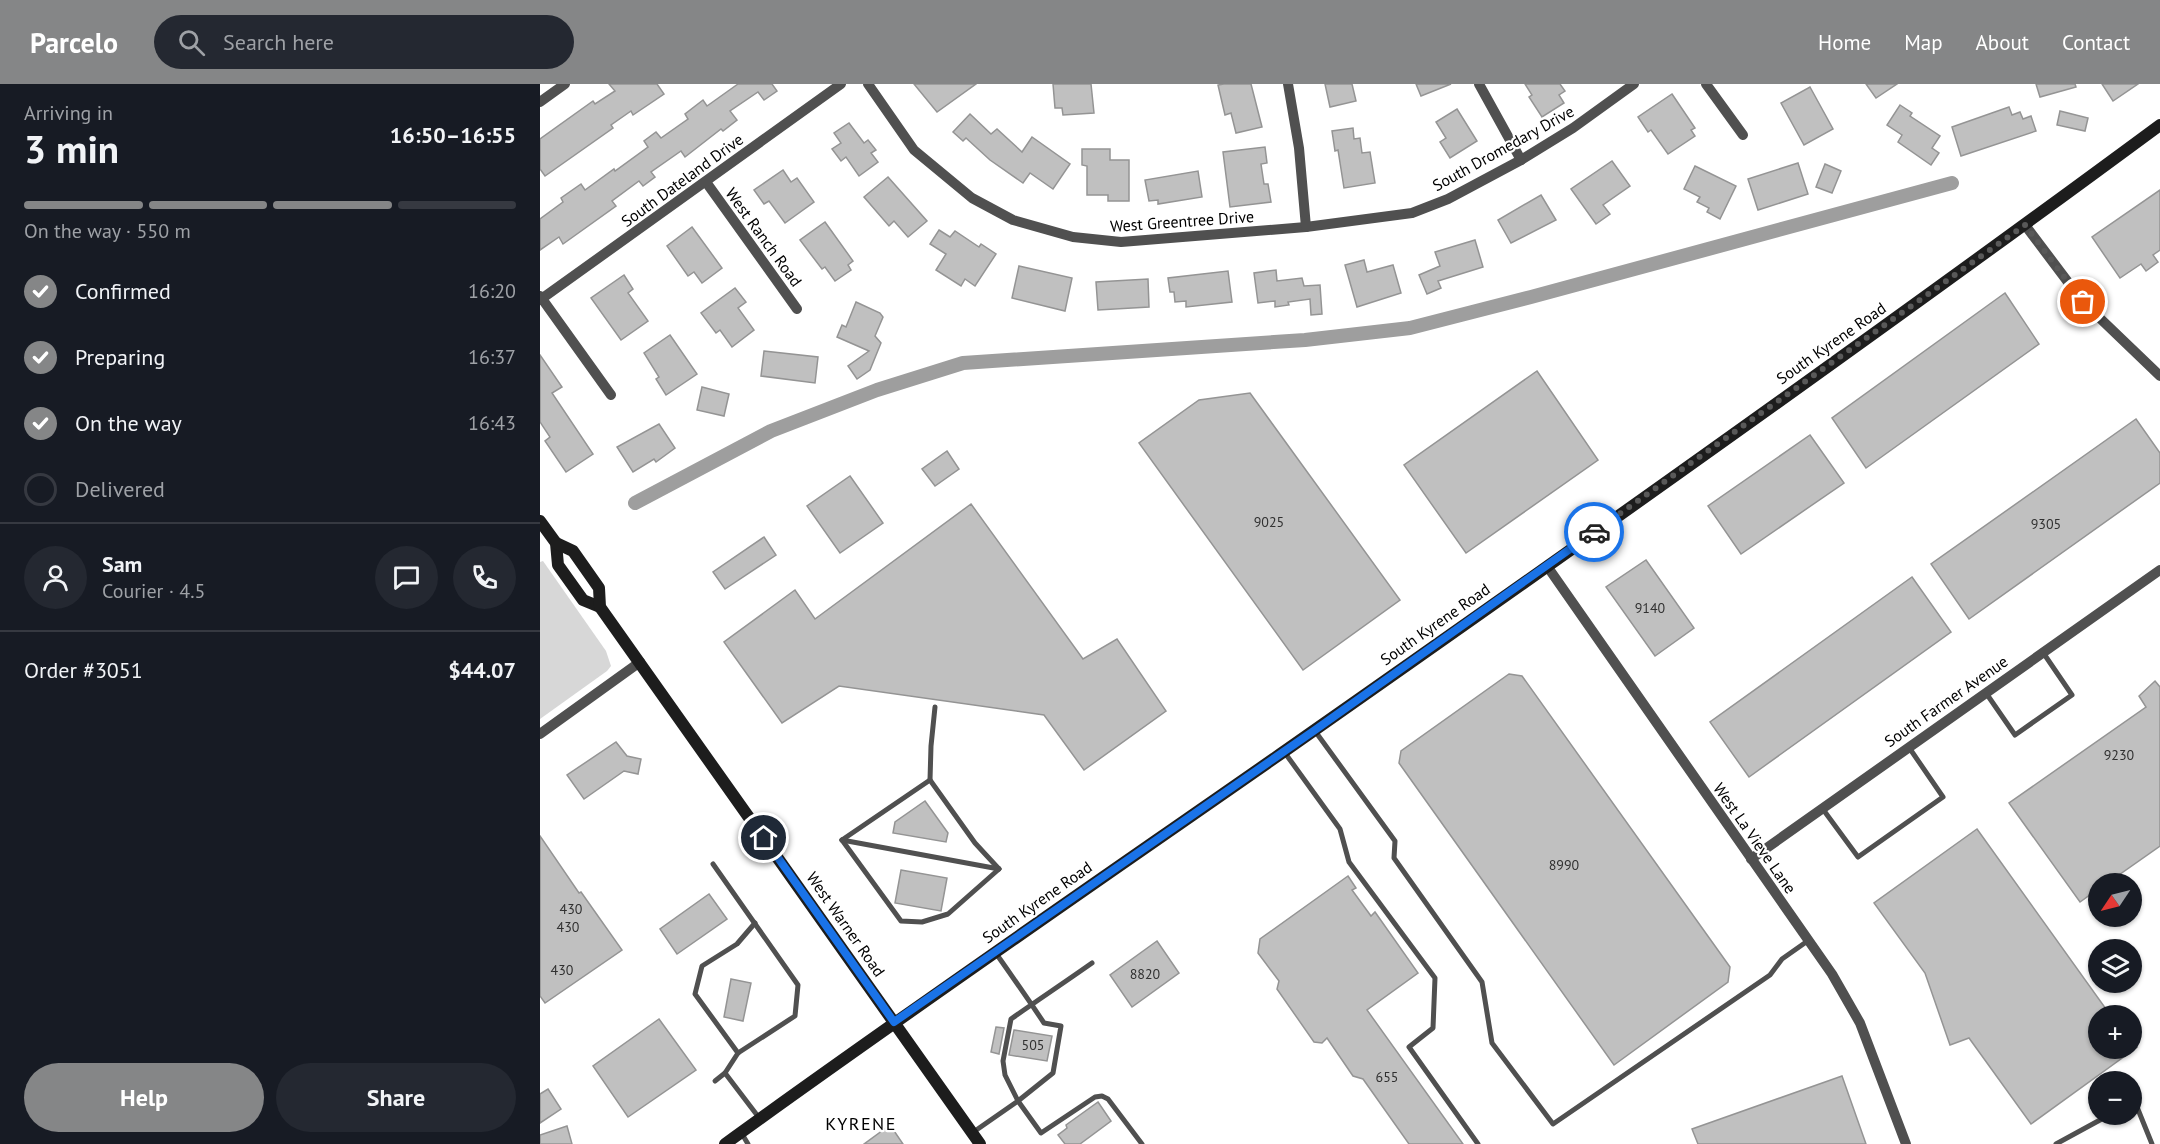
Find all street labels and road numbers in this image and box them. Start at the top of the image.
street label: South Dromedary Drive [1429,101,1577,195]
street label: South Dateland Drive [617,129,747,231]
street label: West Ranch Road [721,184,807,290]
street label: West Greentree Drive [1109,206,1255,236]
street label: South Kyrene Road [1772,298,1890,388]
street label: South Kyrene Road [1376,579,1494,669]
street label: South Farmer Avenue [1880,651,2012,751]
street label: West La Vieve Lane [1709,779,1801,897]
street label: South Kyrene Road [978,857,1096,947]
street label: West Warner Road [802,868,890,980]

